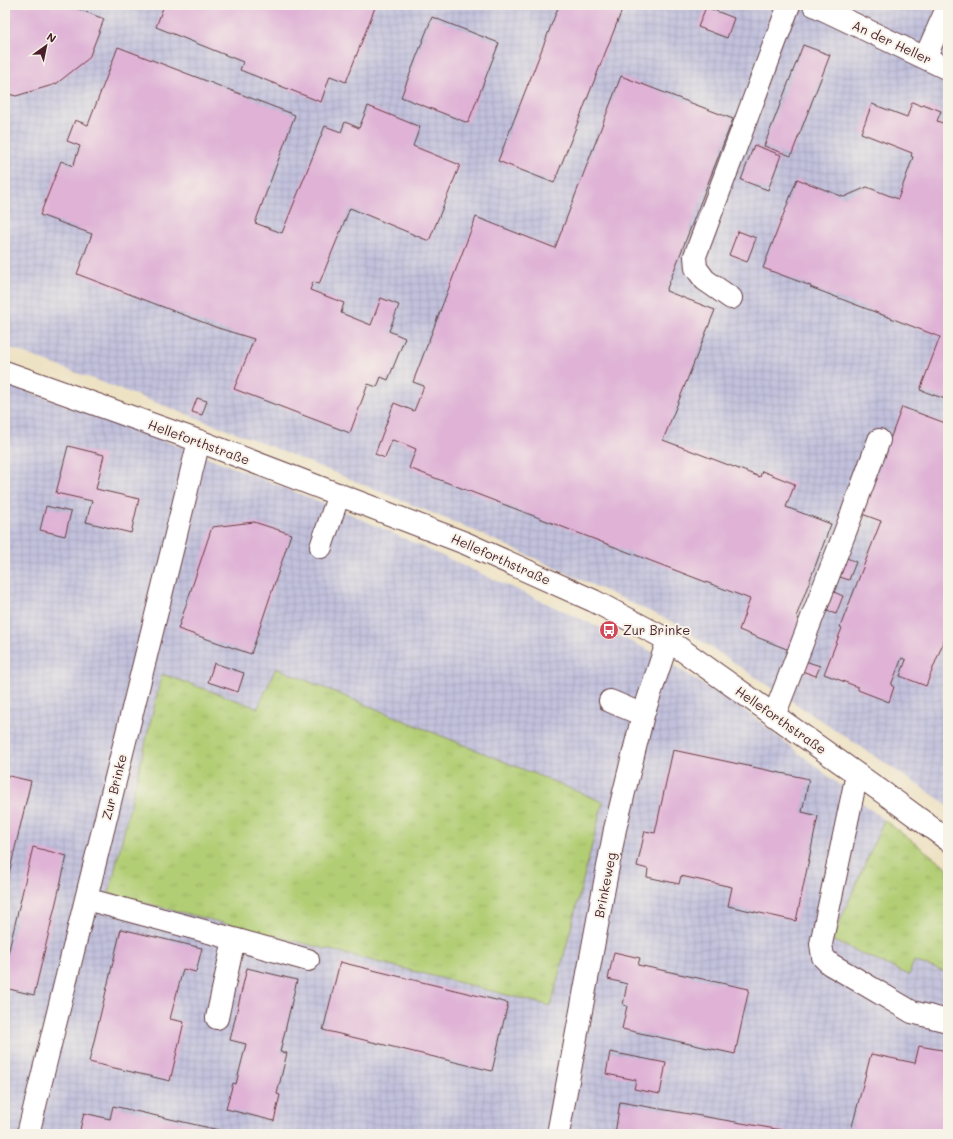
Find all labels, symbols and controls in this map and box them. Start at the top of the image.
street label: An der Heller [850,16,935,67]
north arrow [26,26,66,66]
text: N [44,29,59,46]
street label: Helleforthstraße [146,415,252,468]
street label: Helleforthstraße [449,529,554,588]
bus stop icon: Zur Brinke [598,619,620,641]
place label: Zur Brinke [623,621,690,638]
street label: Helleforthstraße [733,682,830,757]
street label: Zur Brinke [97,752,130,822]
street label: Brinkeweg [590,851,619,919]

